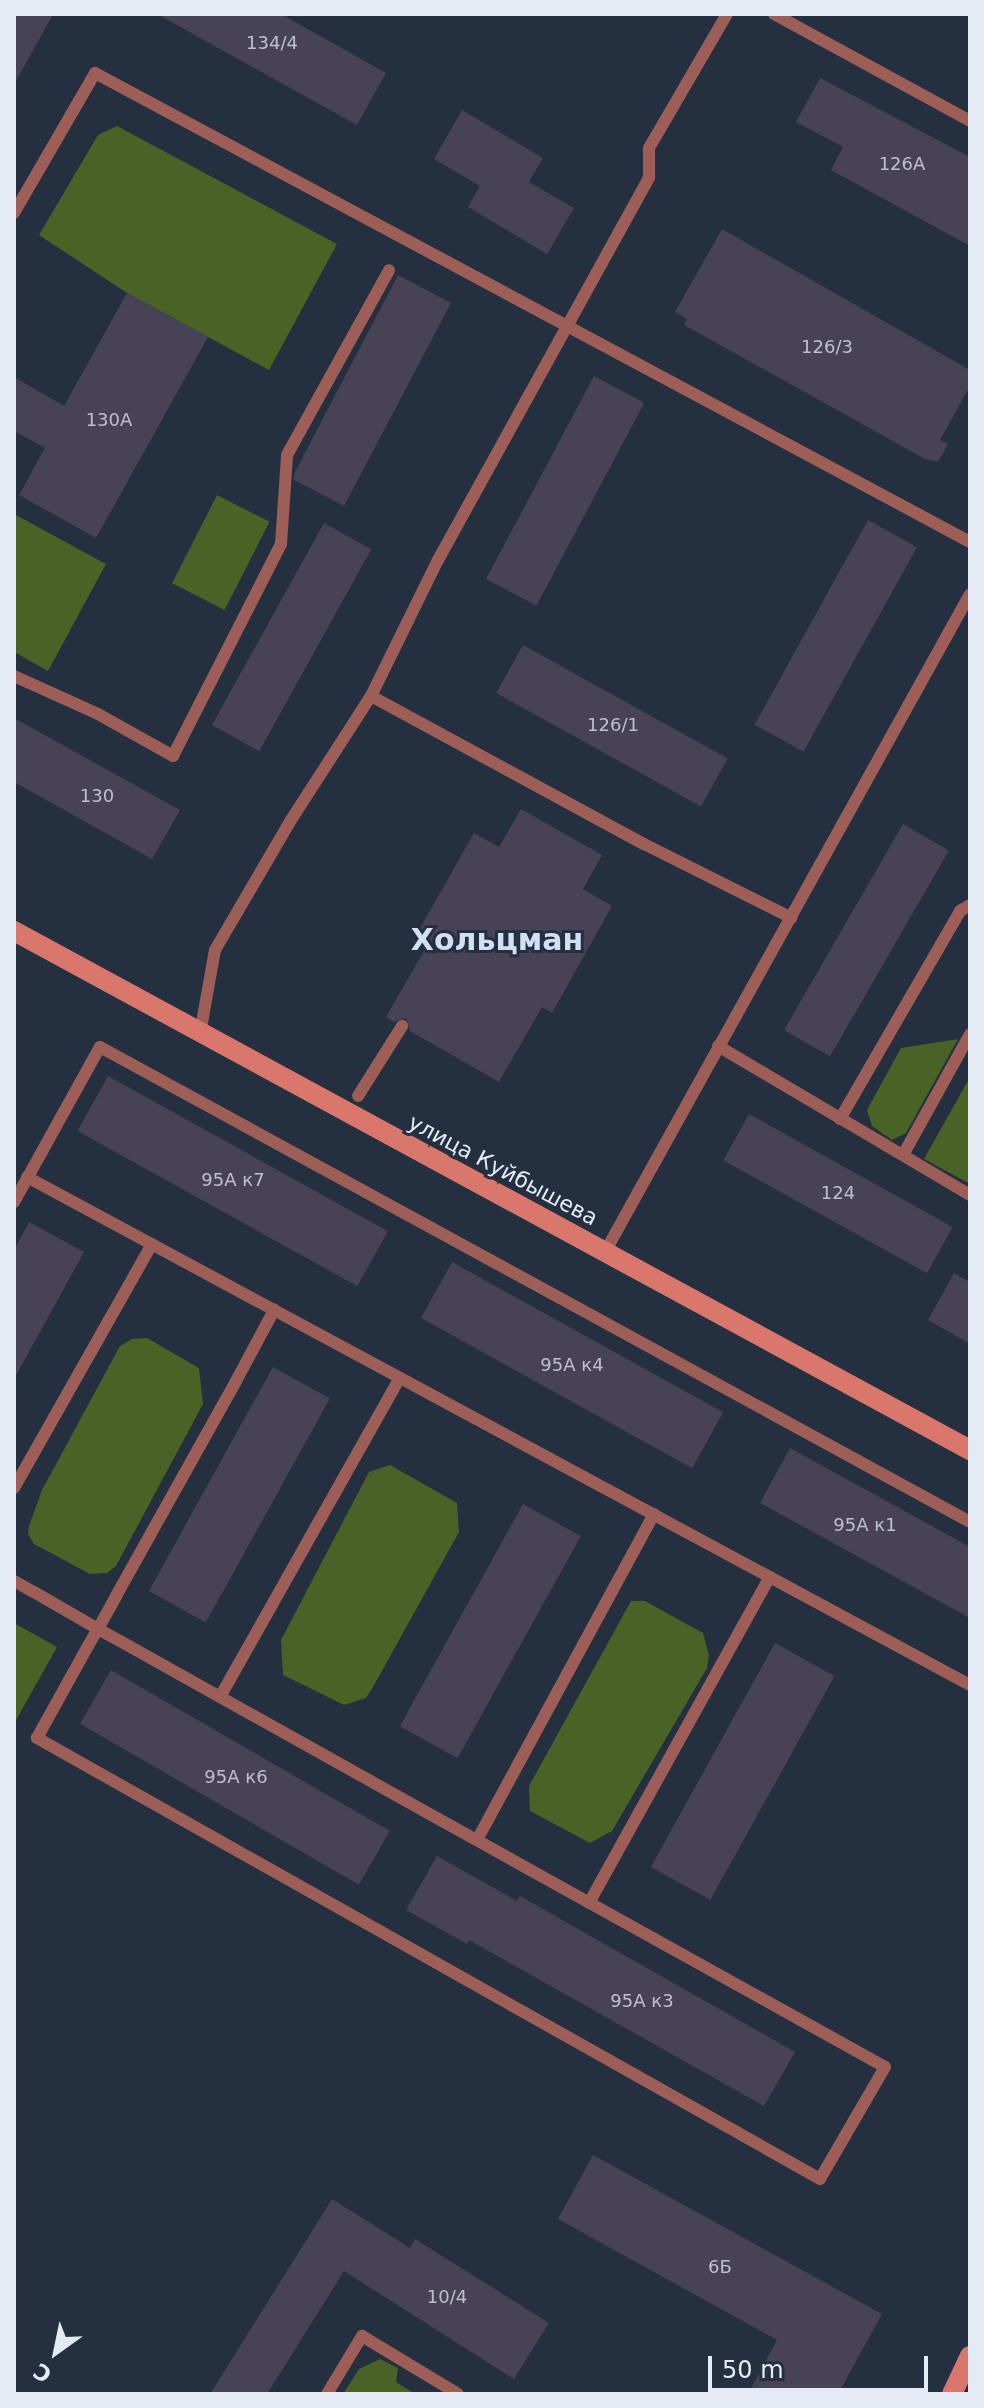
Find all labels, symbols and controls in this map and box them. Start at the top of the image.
house number: 134/4 [246,32,298,54]
house number: 126А [879,153,925,175]
house number: 126/3 [801,336,853,358]
house number: 130А [86,409,132,431]
house number: 126/1 [587,714,639,736]
house number: 130 [80,785,114,807]
district label: Хольцман [411,922,583,958]
street label: улица Куйбышева [404,1109,602,1231]
house number: 95А к7 [201,1169,265,1191]
house number: 124 [821,1182,855,1204]
house number: 95А к4 [540,1354,604,1376]
house number: 95А к1 [833,1514,897,1536]
house number: 95А к6 [204,1766,268,1788]
house number: 95А к3 [610,1990,674,2012]
house number: 6Б [708,2256,732,2278]
house number: 10/4 [427,2286,467,2308]
north arrow [16,2312,96,2392]
scale bar [712,2340,932,2390]
text: 50 m [722,2356,784,2384]
text: С [29,2358,56,2387]

